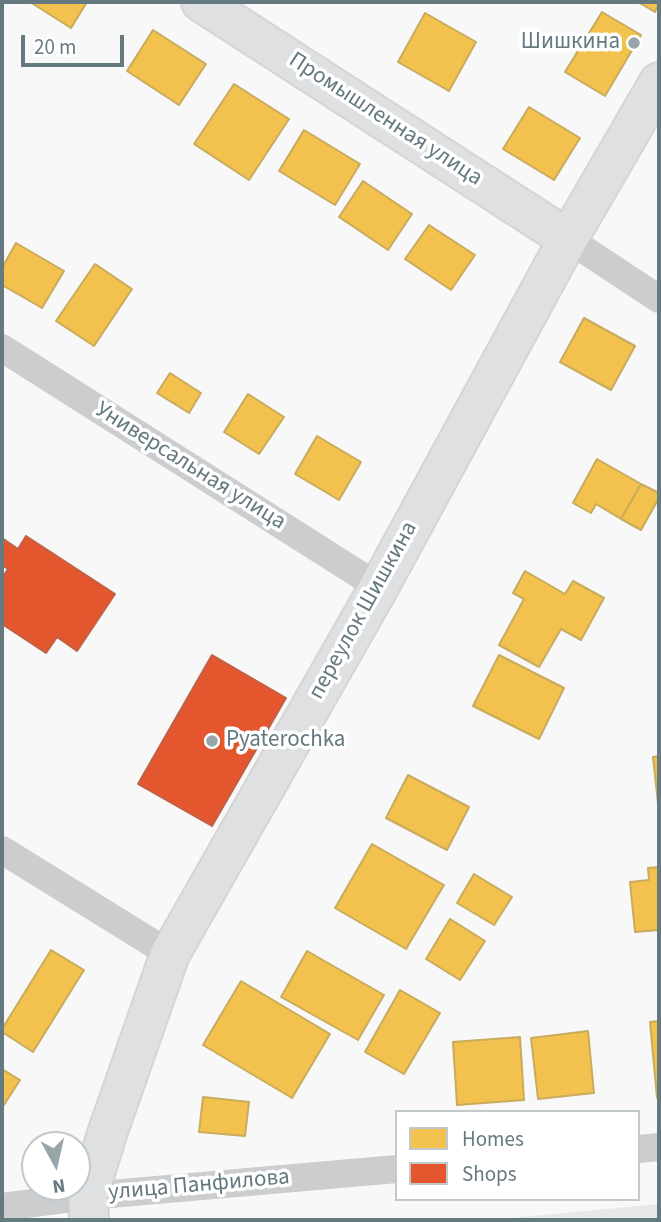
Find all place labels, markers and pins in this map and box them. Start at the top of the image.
place label: Шишкина [521,29,620,57]
marker: Шишкина [626,35,642,51]
place label: Pyaterochka [226,727,345,755]
marker: Pyaterochka [204,733,220,749]

